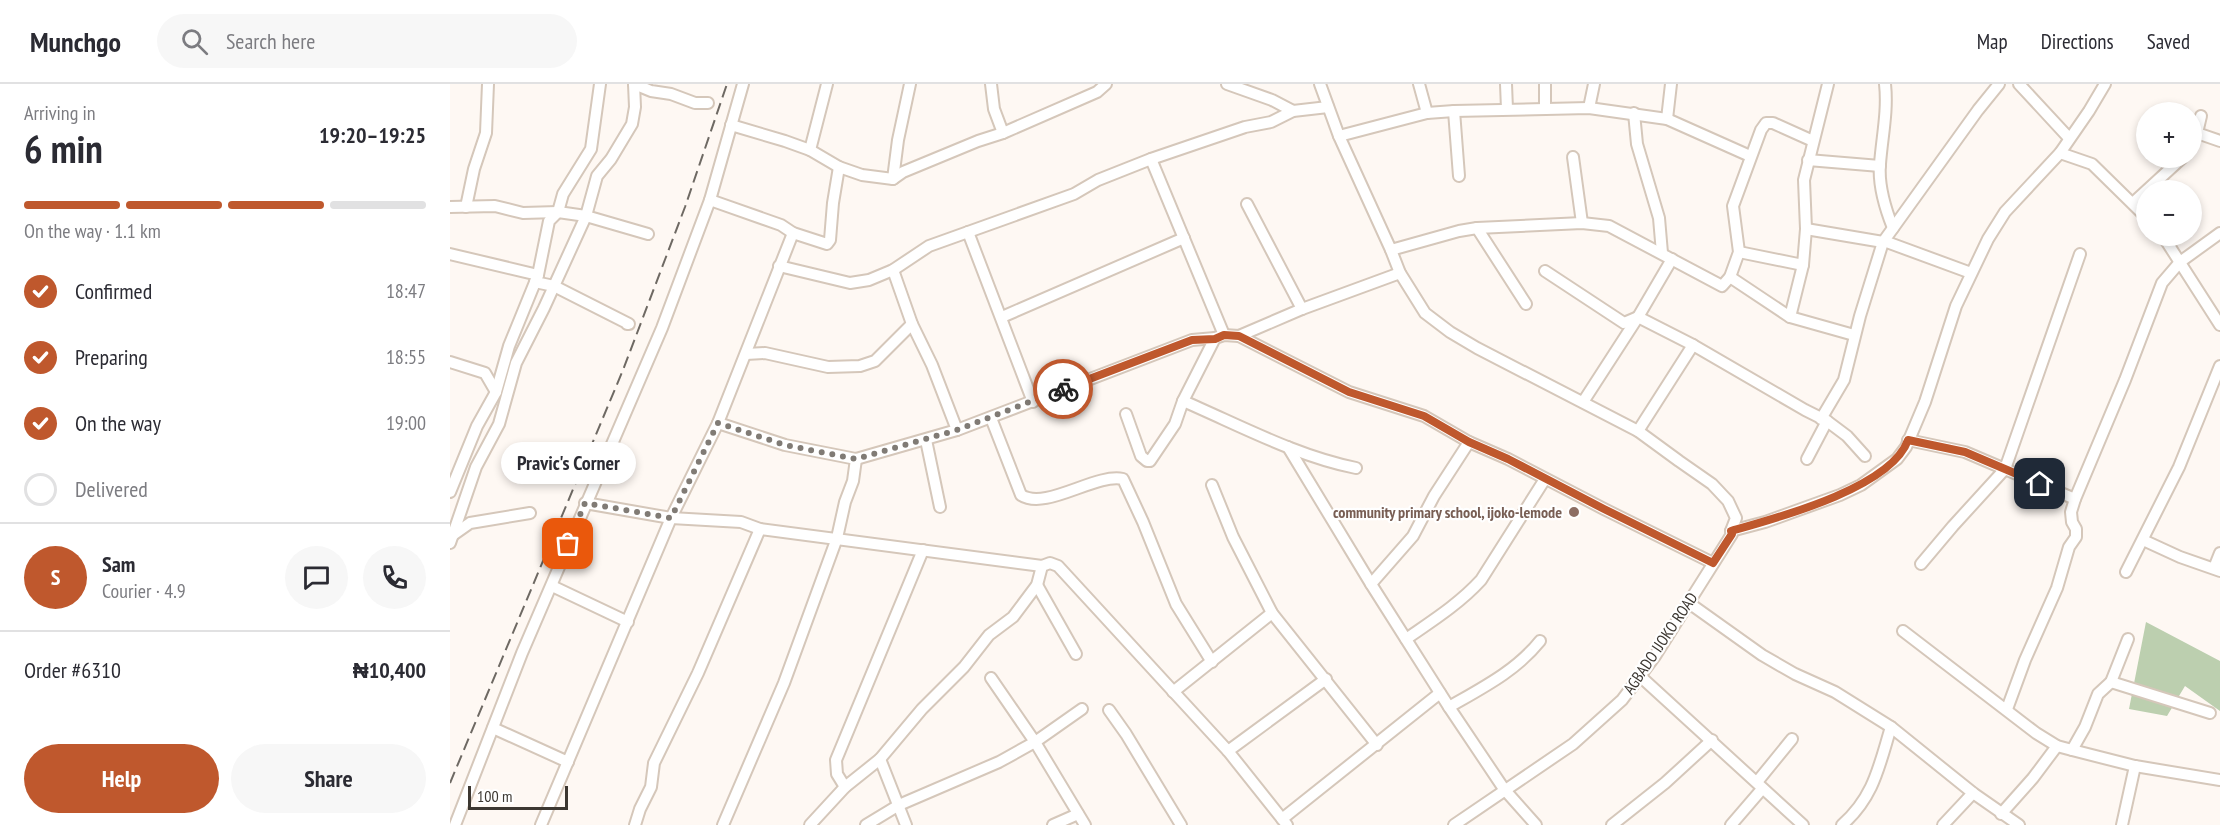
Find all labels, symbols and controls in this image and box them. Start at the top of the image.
search box [157,14,577,68]
text: Munchgo [30,23,121,60]
icon: search [178,25,211,58]
text: Search here [226,27,315,55]
text: Map [1977,28,2008,55]
text: Directions [2041,28,2114,55]
text: Saved [2147,28,2190,55]
text: Arriving in [24,100,96,126]
map controls [2136,102,2202,246]
button: + [2136,102,2202,168]
text: 19:20–19:25 [319,121,426,149]
text: 6 min [24,123,103,174]
button: − [2136,180,2202,246]
text: On the way · 1.1 km [24,218,161,244]
icon: check [24,275,57,308]
text: Confirmed [75,277,152,305]
text: 18:47 [386,278,426,304]
icon: check [24,341,57,374]
text: Preparing [75,343,148,371]
text: 18:55 [386,344,426,370]
courier [1033,359,1093,419]
icon: bike [1047,373,1080,406]
icon: check [24,407,57,440]
text: On the way [75,409,161,437]
text: 19:00 [386,410,426,436]
callout: Pravic's Corner [501,442,636,484]
text: Pravic's Corner [517,450,620,476]
pin [2014,458,2065,509]
icon: home [2023,467,2056,500]
text: Delivered [75,475,148,503]
place label: community primary school, ijoko-lemode [1333,502,1562,522]
marker: community primary school, ijoko-lemode [1567,505,1581,519]
pin [542,518,593,569]
icon: bag [551,527,584,560]
button: chat [285,546,348,609]
button: phone [363,546,426,609]
text: Sam [102,550,135,578]
text: S [51,563,60,591]
text: Courier · 4.9 [102,578,186,604]
street label: AGBADO IJOKO ROAD [1619,588,1701,698]
text: Order #6310 [24,656,121,684]
text: ₦10,400 [353,656,426,684]
button: Help [24,744,219,813]
button: Share [231,744,426,813]
scale bar [468,783,568,810]
text: 100 m [477,786,512,806]

